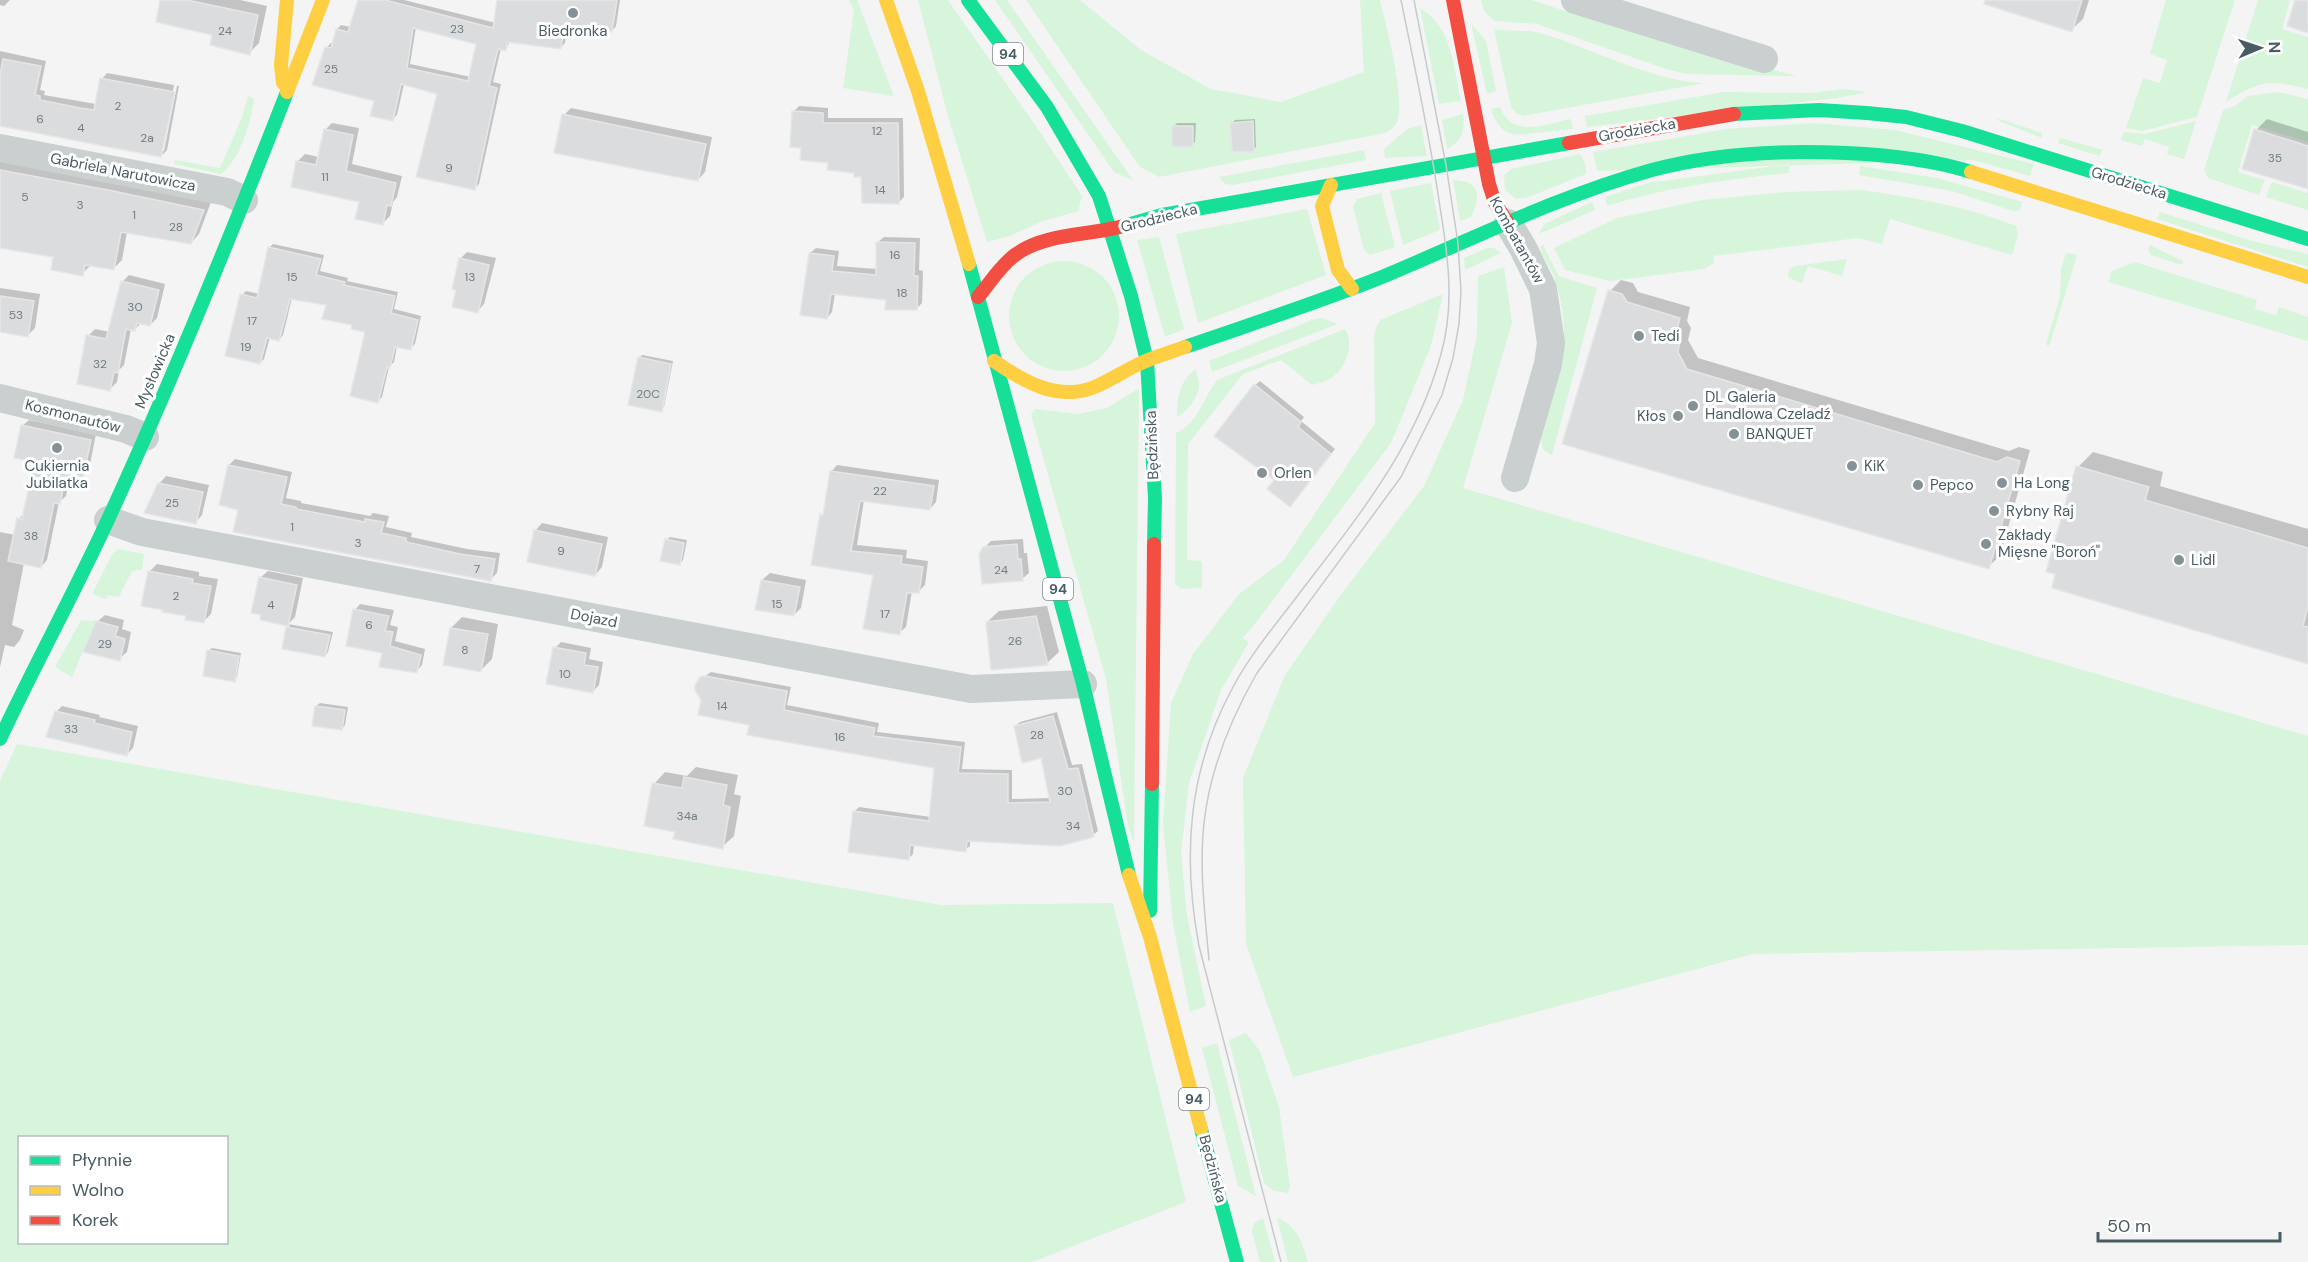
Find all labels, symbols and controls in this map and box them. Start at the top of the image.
marker: Biedronka [566,6,580,20]
north arrow [2230,18,2290,78]
house number: 23 [450,21,464,37]
place label: Biedronka [538,21,608,41]
house number: 24 [218,23,232,39]
text: N [2264,41,2285,54]
road number: 94 [993,43,1023,65]
house number: 25 [324,61,338,77]
house number: 2 [115,98,122,114]
house number: 6 [36,111,44,127]
street label: Grodziecka [1597,113,1677,147]
house number: 4 [77,120,85,136]
house number: 12 [872,123,882,139]
house number: 2a [140,130,154,146]
street label: Gabriela Narutowicza [49,148,197,196]
house number: 35 [2268,150,2282,166]
house number: 9 [445,160,453,176]
street label: Grodziecka [2089,162,2169,204]
house number: 11 [321,169,329,185]
house number: 14 [874,182,886,198]
house number: 5 [21,189,29,205]
street label: Kombatantów [1485,193,1549,287]
house number: 3 [76,197,84,213]
street label: Grodziecka [1119,199,1199,237]
house number: 1 [132,207,136,223]
house number: 28 [169,219,183,235]
house number: 16 [889,247,901,263]
house number: 15 [286,269,298,285]
house number: 13 [465,269,475,285]
house number: 18 [896,285,908,301]
house number: 30 [127,299,143,315]
house number: 53 [9,307,23,323]
house number: 17 [247,313,257,329]
place label: Tedi [1651,326,1680,346]
marker: Tedi [1632,329,1646,343]
street label: Mysłowicka [130,330,180,412]
house number: 19 [240,339,252,355]
house number: 32 [93,356,107,372]
house number: 20C [636,386,660,402]
place label: DL Galeria Handlowa Czeladź [1705,387,1831,424]
street label: Kosmonautów [23,394,124,438]
marker: DL Galeria Handlowa Czeladź [1686,399,1700,413]
place label: Kłos [1637,406,1666,426]
marker: Kłos [1671,409,1685,423]
street label: Będzińska [1141,410,1163,480]
place label: BANQUET [1746,424,1814,444]
marker: BANQUET [1727,427,1741,441]
marker: Cukiernia Jubilatka [50,441,64,455]
place label: Cukiernia Jubilatka [25,456,89,493]
place label: KiK [1864,456,1885,476]
marker: KiK [1845,459,1859,473]
place label: Orlen [1274,463,1312,483]
marker: Orlen [1255,466,1269,480]
place label: Ha Long [2014,473,2070,493]
place label: Pepco [1930,475,1974,495]
marker: Ha Long [1995,476,2009,490]
marker: Pepco [1911,478,1925,492]
house number: 22 [873,483,887,499]
house number: 25 [165,495,179,511]
place label: Rybny Raj [2006,501,2074,521]
marker: Rybny Raj [1987,504,2001,518]
house number: 1 [290,519,294,535]
place label: Zakłady Mięsne "Boroń" [1998,525,2100,562]
house number: 38 [24,528,38,544]
house number: 3 [354,535,362,551]
marker: Zakłady Mięsne "Boroń" [1979,537,1993,551]
house number: 9 [557,543,565,559]
place label: Lidl [2191,550,2215,570]
marker: Lidl [2172,553,2186,567]
house number: 7 [474,561,480,577]
house number: 24 [994,562,1008,578]
road number: 94 [1043,578,1073,600]
house number: 2 [173,588,180,604]
house number: 15 [771,596,783,612]
house number: 4 [267,597,275,613]
street label: Dojazd [569,604,619,632]
house number: 17 [880,606,890,622]
house number: 6 [365,617,373,633]
house number: 26 [1008,633,1022,649]
house number: 29 [98,636,112,652]
house number: 8 [461,642,469,658]
house number: 10 [559,666,571,682]
house number: 14 [716,698,728,714]
house number: 33 [64,721,78,737]
house number: 28 [1030,727,1044,743]
house number: 16 [834,729,846,745]
house number: 30 [1057,783,1073,799]
house number: 34a [677,808,697,824]
house number: 34 [1066,818,1080,834]
road number: 94 [1179,1088,1209,1110]
street label: Będzińska [1194,1133,1232,1205]
legend [18,1136,228,1244]
text: Płynnie [72,1148,132,1172]
text: Wolno [72,1178,124,1202]
scale bar [2098,1205,2280,1243]
text: Korek [72,1208,118,1232]
text: 50 m [2107,1214,2151,1238]

